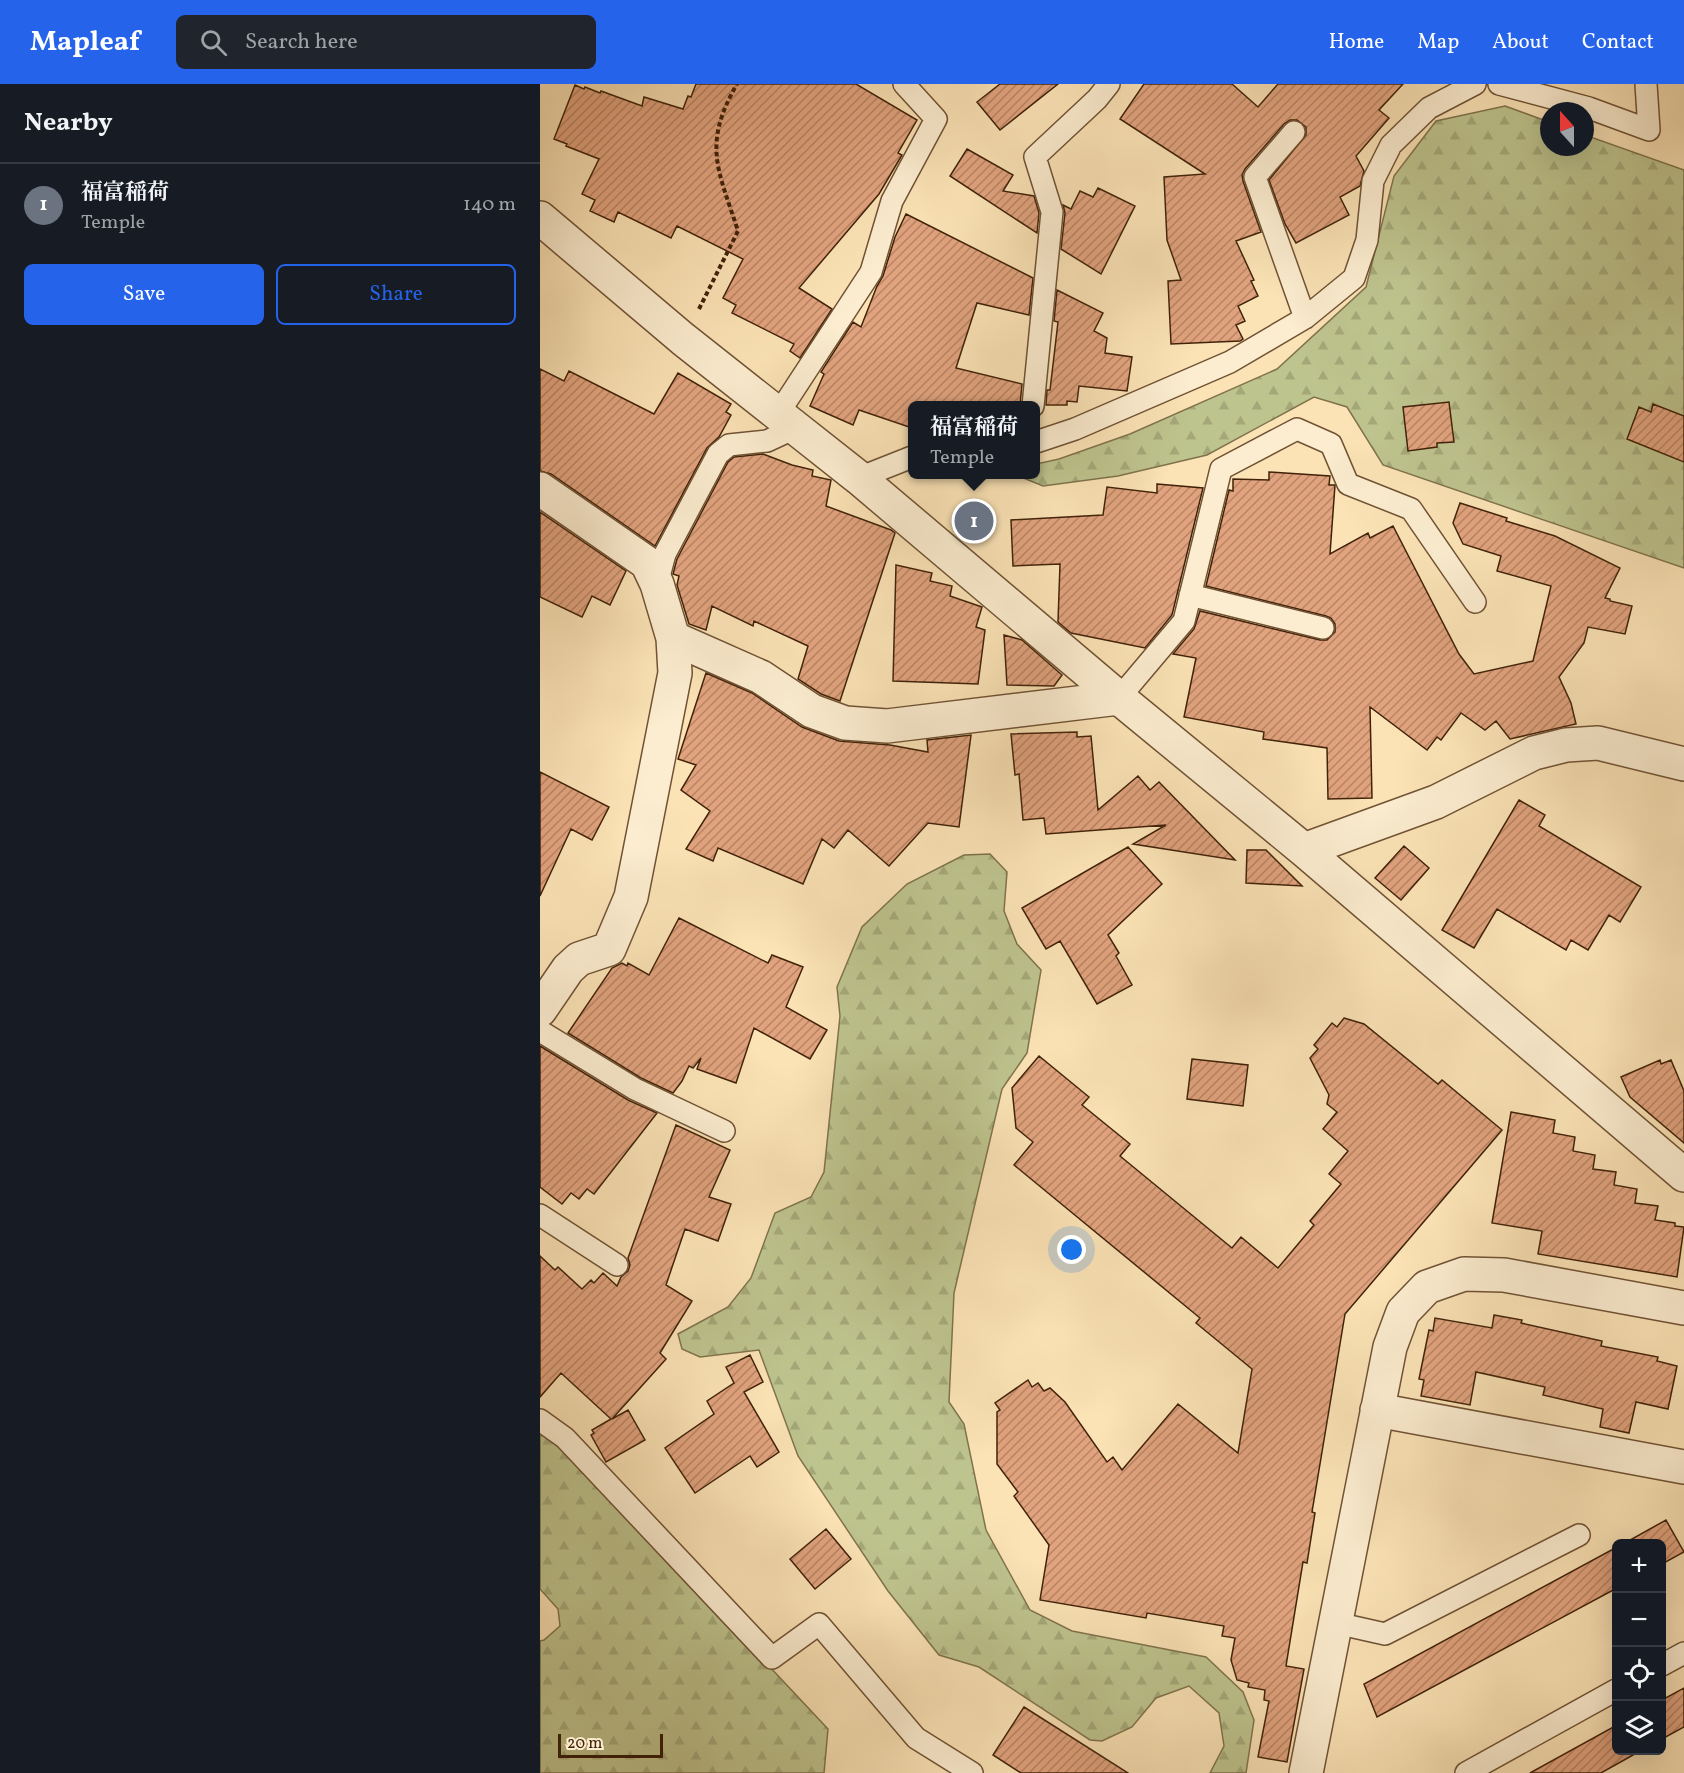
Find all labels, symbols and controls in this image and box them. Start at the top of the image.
search box [176,15,596,69]
text: Mapleaf [30,23,140,62]
icon: search [197,26,230,59]
text: Search here [245,27,358,58]
text: Home [1329,28,1384,57]
text: Map [1417,28,1459,57]
text: About [1492,28,1549,57]
text: Contact [1582,28,1654,57]
north arrow [1540,102,1594,156]
text: Nearby [24,105,113,141]
text: 福富稲荷 [81,178,169,209]
text: 1 [39,191,48,219]
text: 140 m [463,191,516,219]
text: Temple [81,209,145,237]
button: Save [24,264,264,325]
button: Share [276,264,516,325]
popup [908,401,1040,479]
text: 福富稲荷 [930,413,1018,444]
text: Temple [930,444,994,472]
pin: 1 [954,498,994,544]
your location [1057,1235,1086,1264]
map controls [1612,1539,1666,1755]
button: + [1612,1539,1666,1593]
button: − [1612,1593,1666,1647]
button: locate [1612,1647,1666,1701]
button: layers [1612,1701,1666,1755]
scale bar [558,1731,663,1758]
text: 20 m [567,1733,602,1755]

